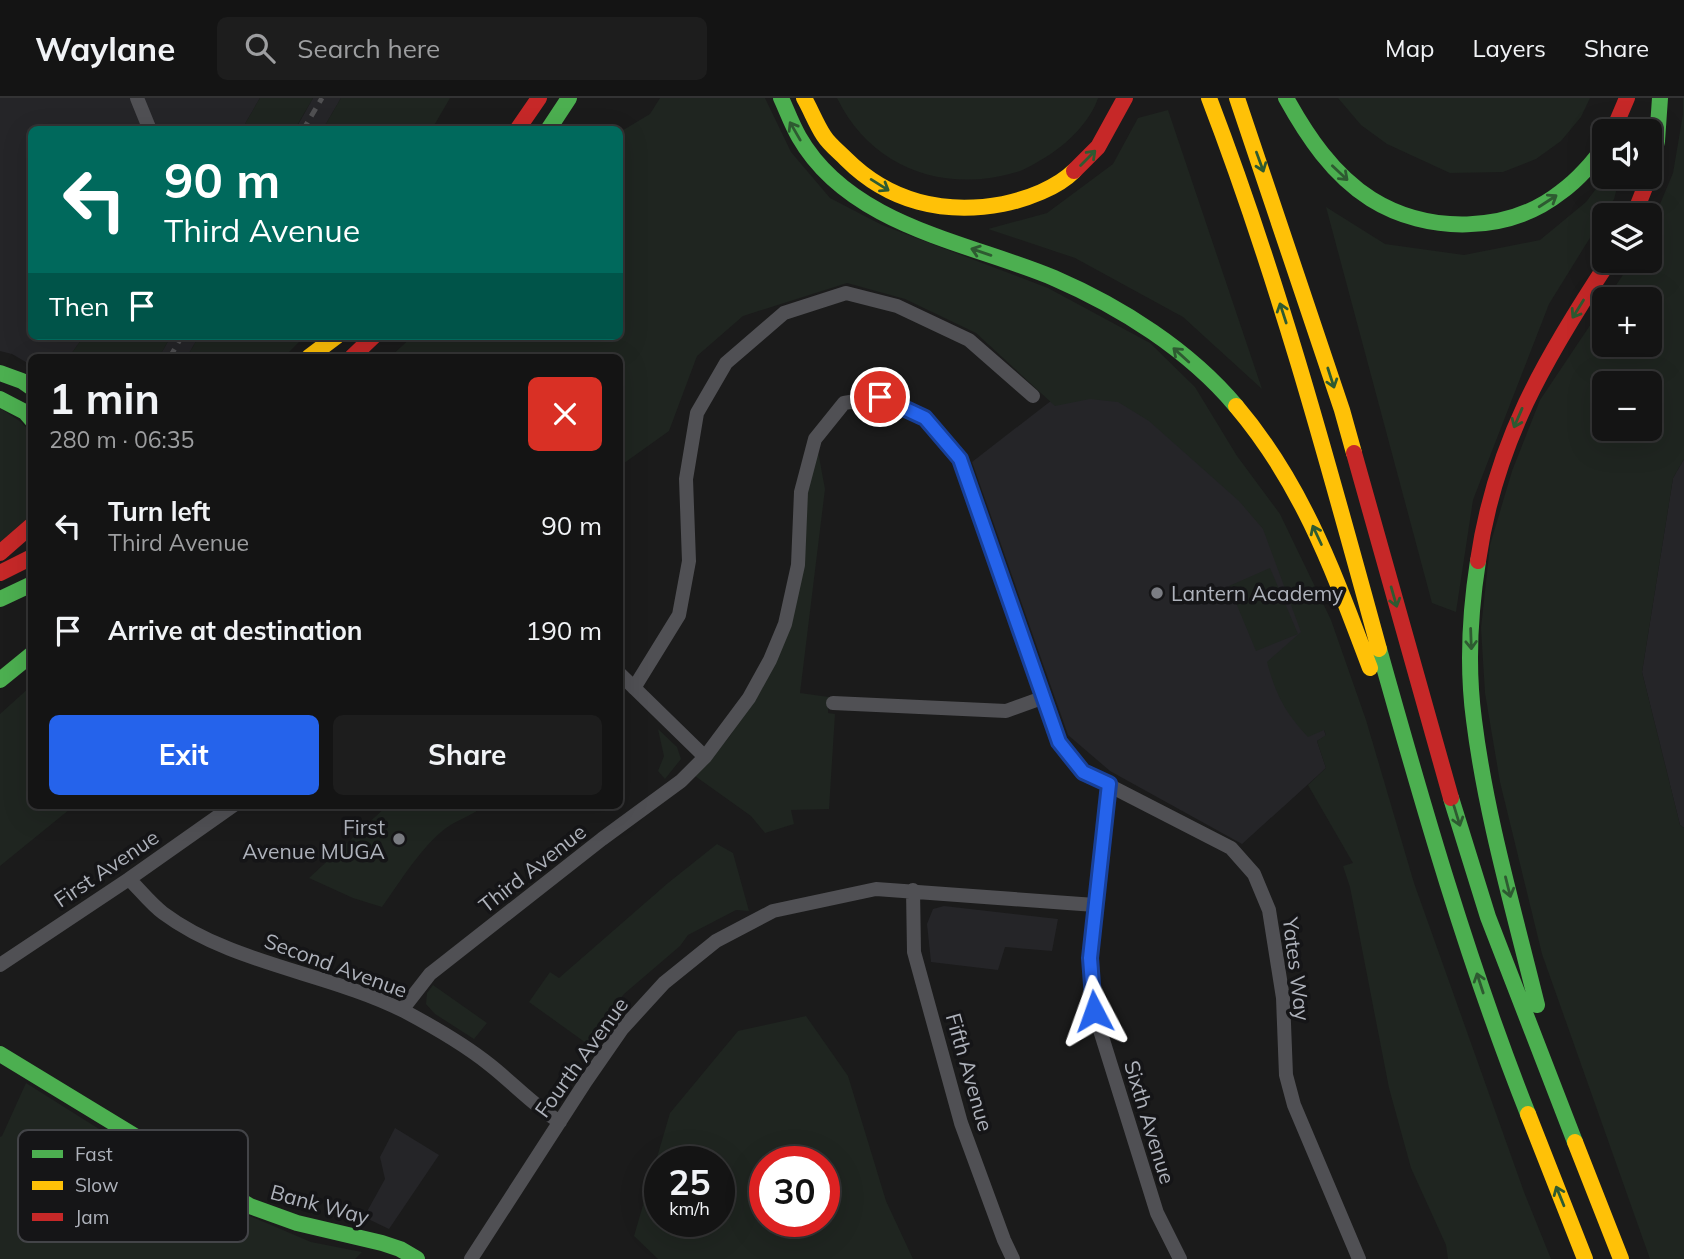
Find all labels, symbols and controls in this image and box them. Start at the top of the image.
search box [217,17,707,80]
text: Waylane [35,28,175,69]
icon: search [241,29,279,67]
text: Search here [297,32,440,65]
text: Map [1385,33,1434,63]
text: Layers [1472,33,1546,63]
text: Share [1584,33,1649,63]
map controls [1592,119,1662,441]
button: sound [1592,119,1662,189]
one-way arrow [788,121,802,141]
text: 90 m [164,149,280,210]
one-way arrow [1079,149,1096,166]
one-way arrow [1254,151,1267,173]
icon: left [49,154,140,245]
one-way arrow [1331,165,1349,181]
one-way arrow [869,178,889,192]
one-way arrow [1538,193,1557,208]
button: layers [1592,203,1662,273]
text: Third Avenue [164,210,360,250]
one-way arrow [970,245,992,257]
icon: arrive [123,287,161,325]
button: + [1592,287,1662,357]
text: Then [49,290,109,323]
one-way arrow [1570,298,1584,318]
one-way arrow [1276,303,1288,325]
one-way arrow [1173,347,1191,363]
pin [850,367,910,427]
one-way arrow [1326,367,1338,389]
button: − [1592,371,1662,441]
text: 1 min [49,372,160,425]
button: close [528,377,602,451]
icon: arrive [861,378,899,416]
one-way arrow [1510,407,1523,428]
text: 280 m · 06:35 [49,425,194,454]
text: Turn left [108,495,210,528]
icon: left [49,507,87,545]
text: 90 m [541,509,602,542]
one-way arrow [1310,524,1323,545]
text: Third Avenue [108,528,249,557]
place label: Lantern Academy [1171,580,1343,606]
marker: Lantern Academy [1149,585,1165,601]
one-way arrow [1388,586,1401,608]
icon: arrive [49,612,87,650]
text: Arrive at destination [108,614,363,647]
text: 190 m [526,614,602,647]
one-way arrow [1464,627,1477,650]
button: Exit [49,715,319,795]
button: Share [333,715,602,795]
one-way arrow [1451,804,1464,826]
place label: First Avenue MUGA [242,814,386,864]
street label: Third Avenue [473,818,591,918]
street label: First Avenue [49,824,163,912]
marker: First Avenue MUGA [391,831,407,847]
one-way arrow [1502,876,1515,898]
street label: Yates Way [1278,915,1316,1022]
street label: Second Avenue [261,927,411,1003]
one-way arrow [1473,972,1485,994]
position arrow [1057,974,1131,1048]
street label: Fourth Avenue [529,992,633,1122]
street label: Fifth Avenue [941,1010,999,1134]
street label: Sixth Avenue [1119,1057,1181,1187]
legend [18,1130,248,1242]
text: Fast [75,1142,113,1166]
speed limit sign: 30 [749,1146,840,1237]
text: 25 [668,1160,711,1204]
text: Slow [75,1173,119,1197]
street label: Bank Way [268,1178,372,1230]
one-way arrow [1553,1185,1566,1207]
text: km/h [669,1197,710,1220]
text: Jam [75,1205,109,1229]

